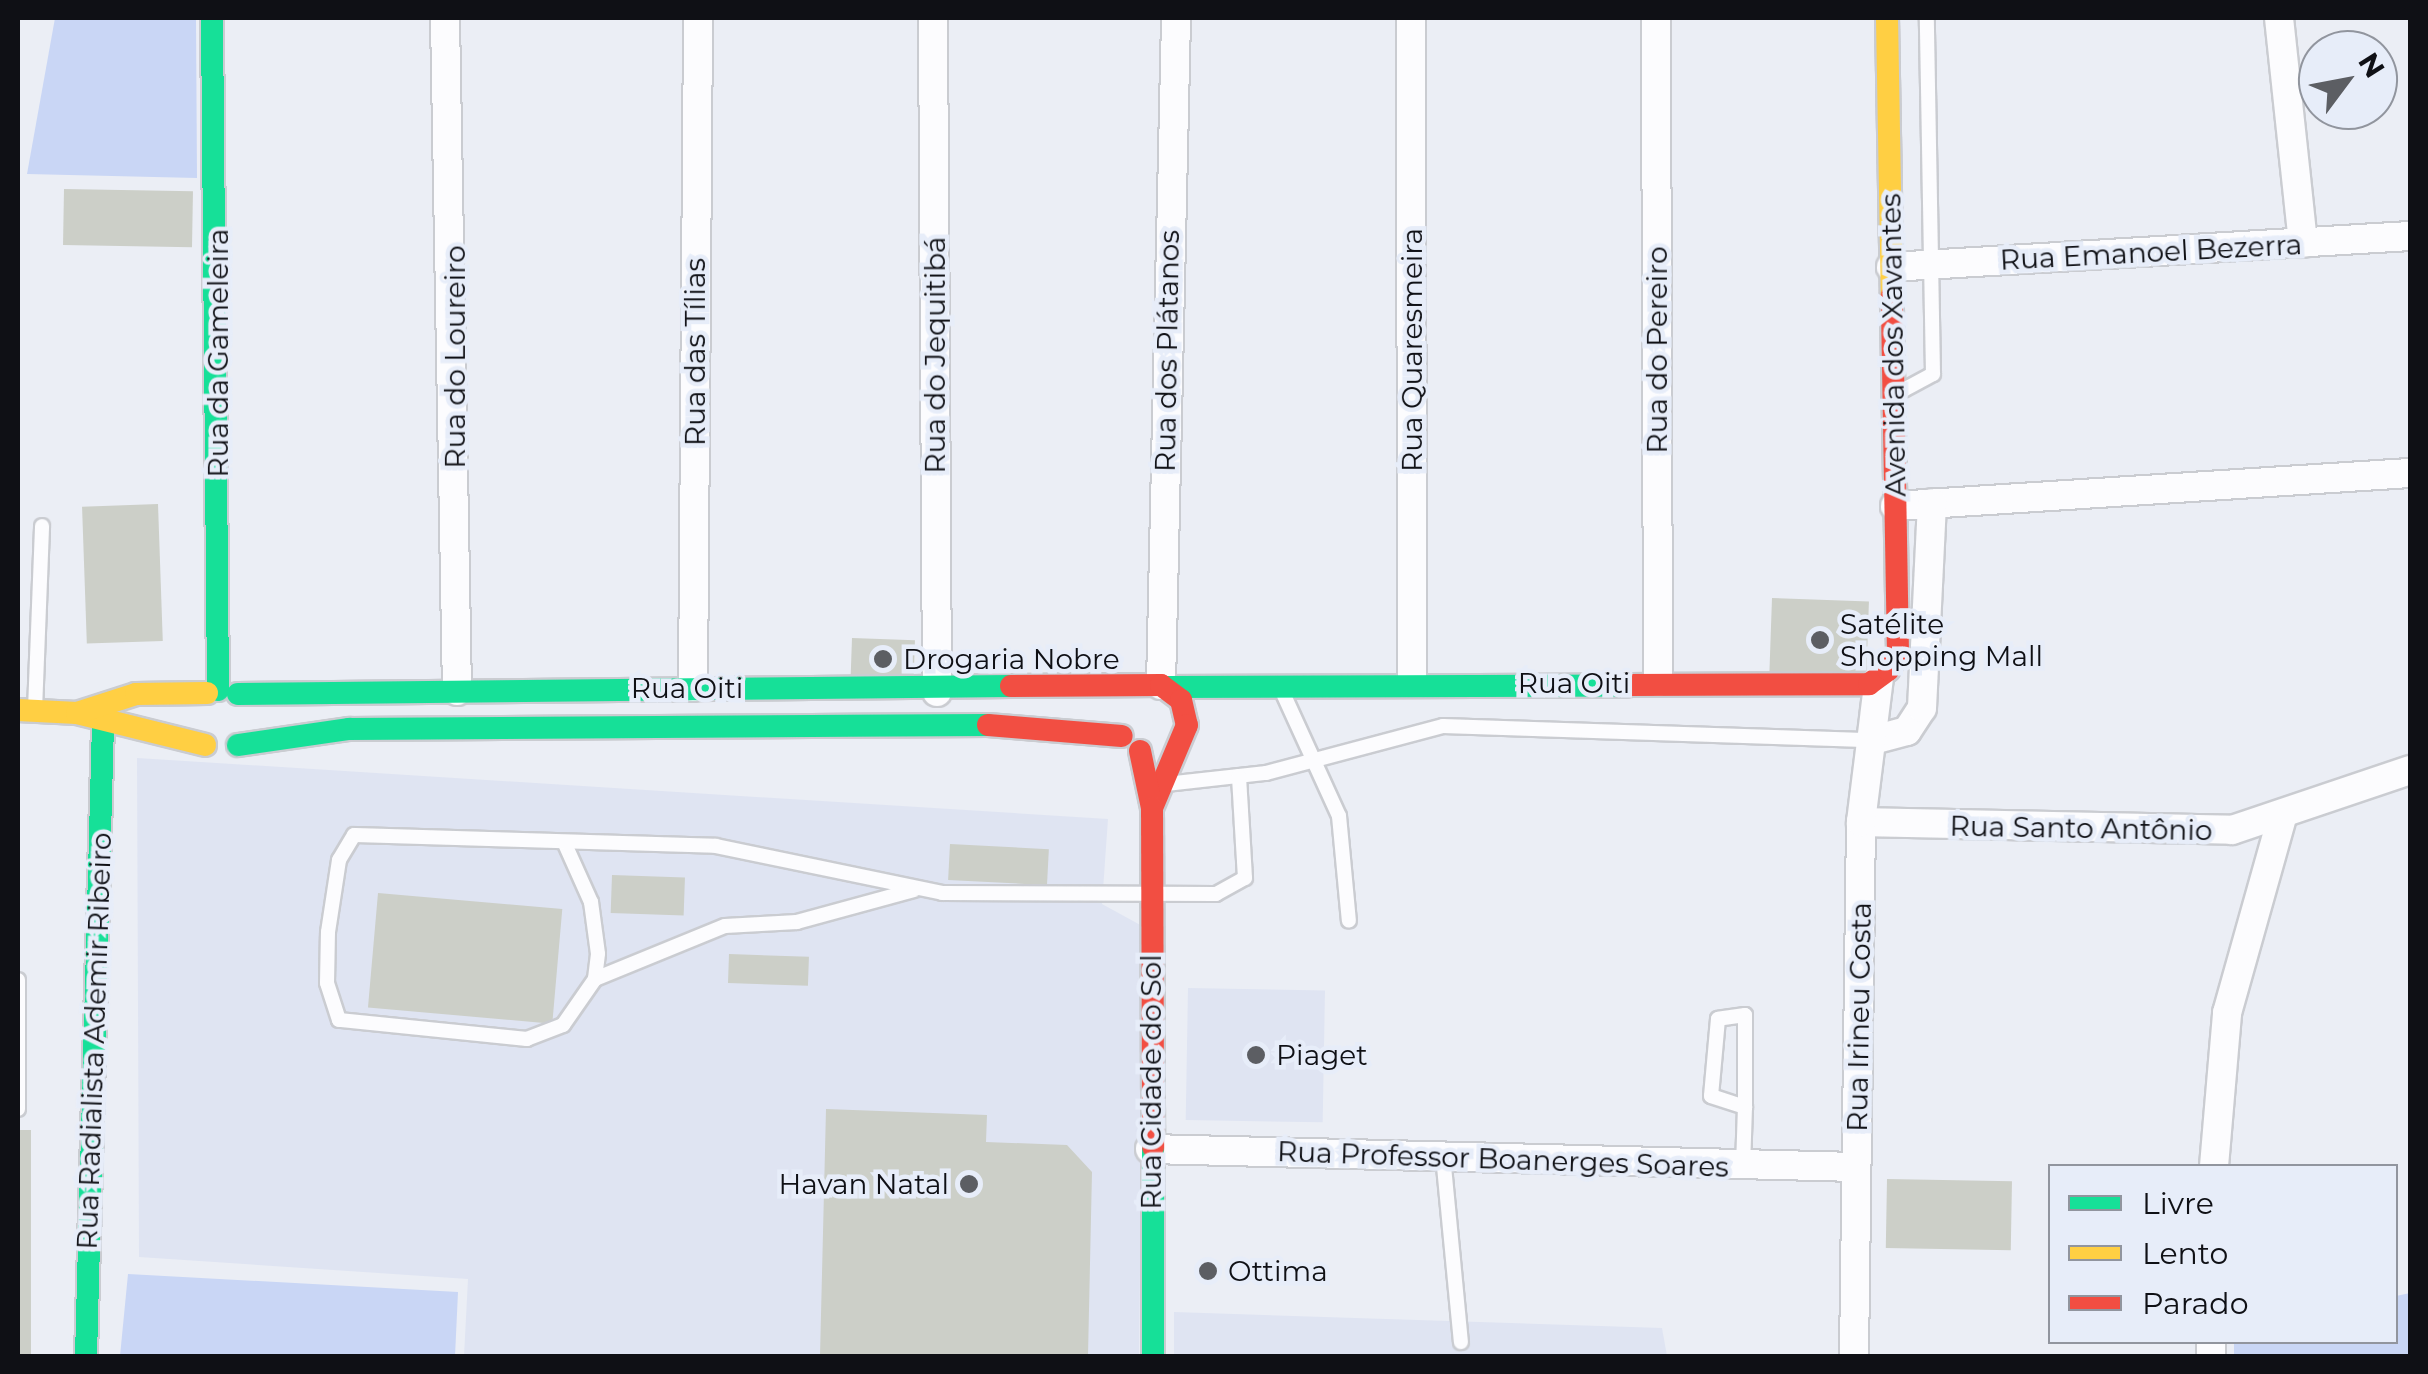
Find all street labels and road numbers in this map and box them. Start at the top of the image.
street label: Avenida dos Xavantes [1874,193,1912,497]
street label: Rua Emanoel Bezerra [1999,227,2303,277]
street label: Rua da Gameleira [201,228,235,478]
street label: Rua Quaresmeira [1395,228,1429,472]
street label: Rua dos Plátanos [1148,230,1186,472]
street label: Rua do Jequitibá [918,236,952,474]
street label: Rua do Loureiro [438,245,472,469]
street label: Rua do Pereiro [1640,246,1674,454]
street label: Rua das Tílias [678,258,712,446]
street label: Rua Oiti [1518,666,1630,700]
street label: Rua Oiti [631,671,743,705]
street label: Rua Santo Antônio [1949,809,2213,847]
street label: Rua Radialista Ademir Ribeiro [70,832,118,1250]
street label: Rua Irineu Costa [1840,902,1878,1132]
street label: Rua Cidade do Sol [1134,954,1168,1210]
street label: Rua Professor Boanerges Soares [1277,1134,1729,1184]

